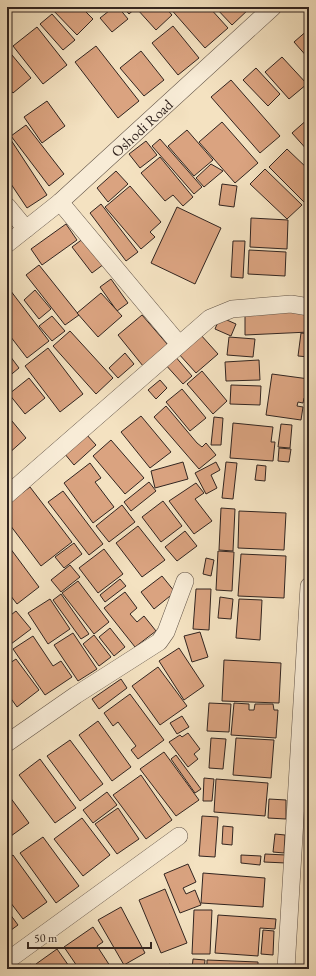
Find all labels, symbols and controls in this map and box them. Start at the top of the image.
street label: Oshodi Road [107,94,177,161]
scale bar [28,924,151,950]
text: 50 m [34,930,58,946]

